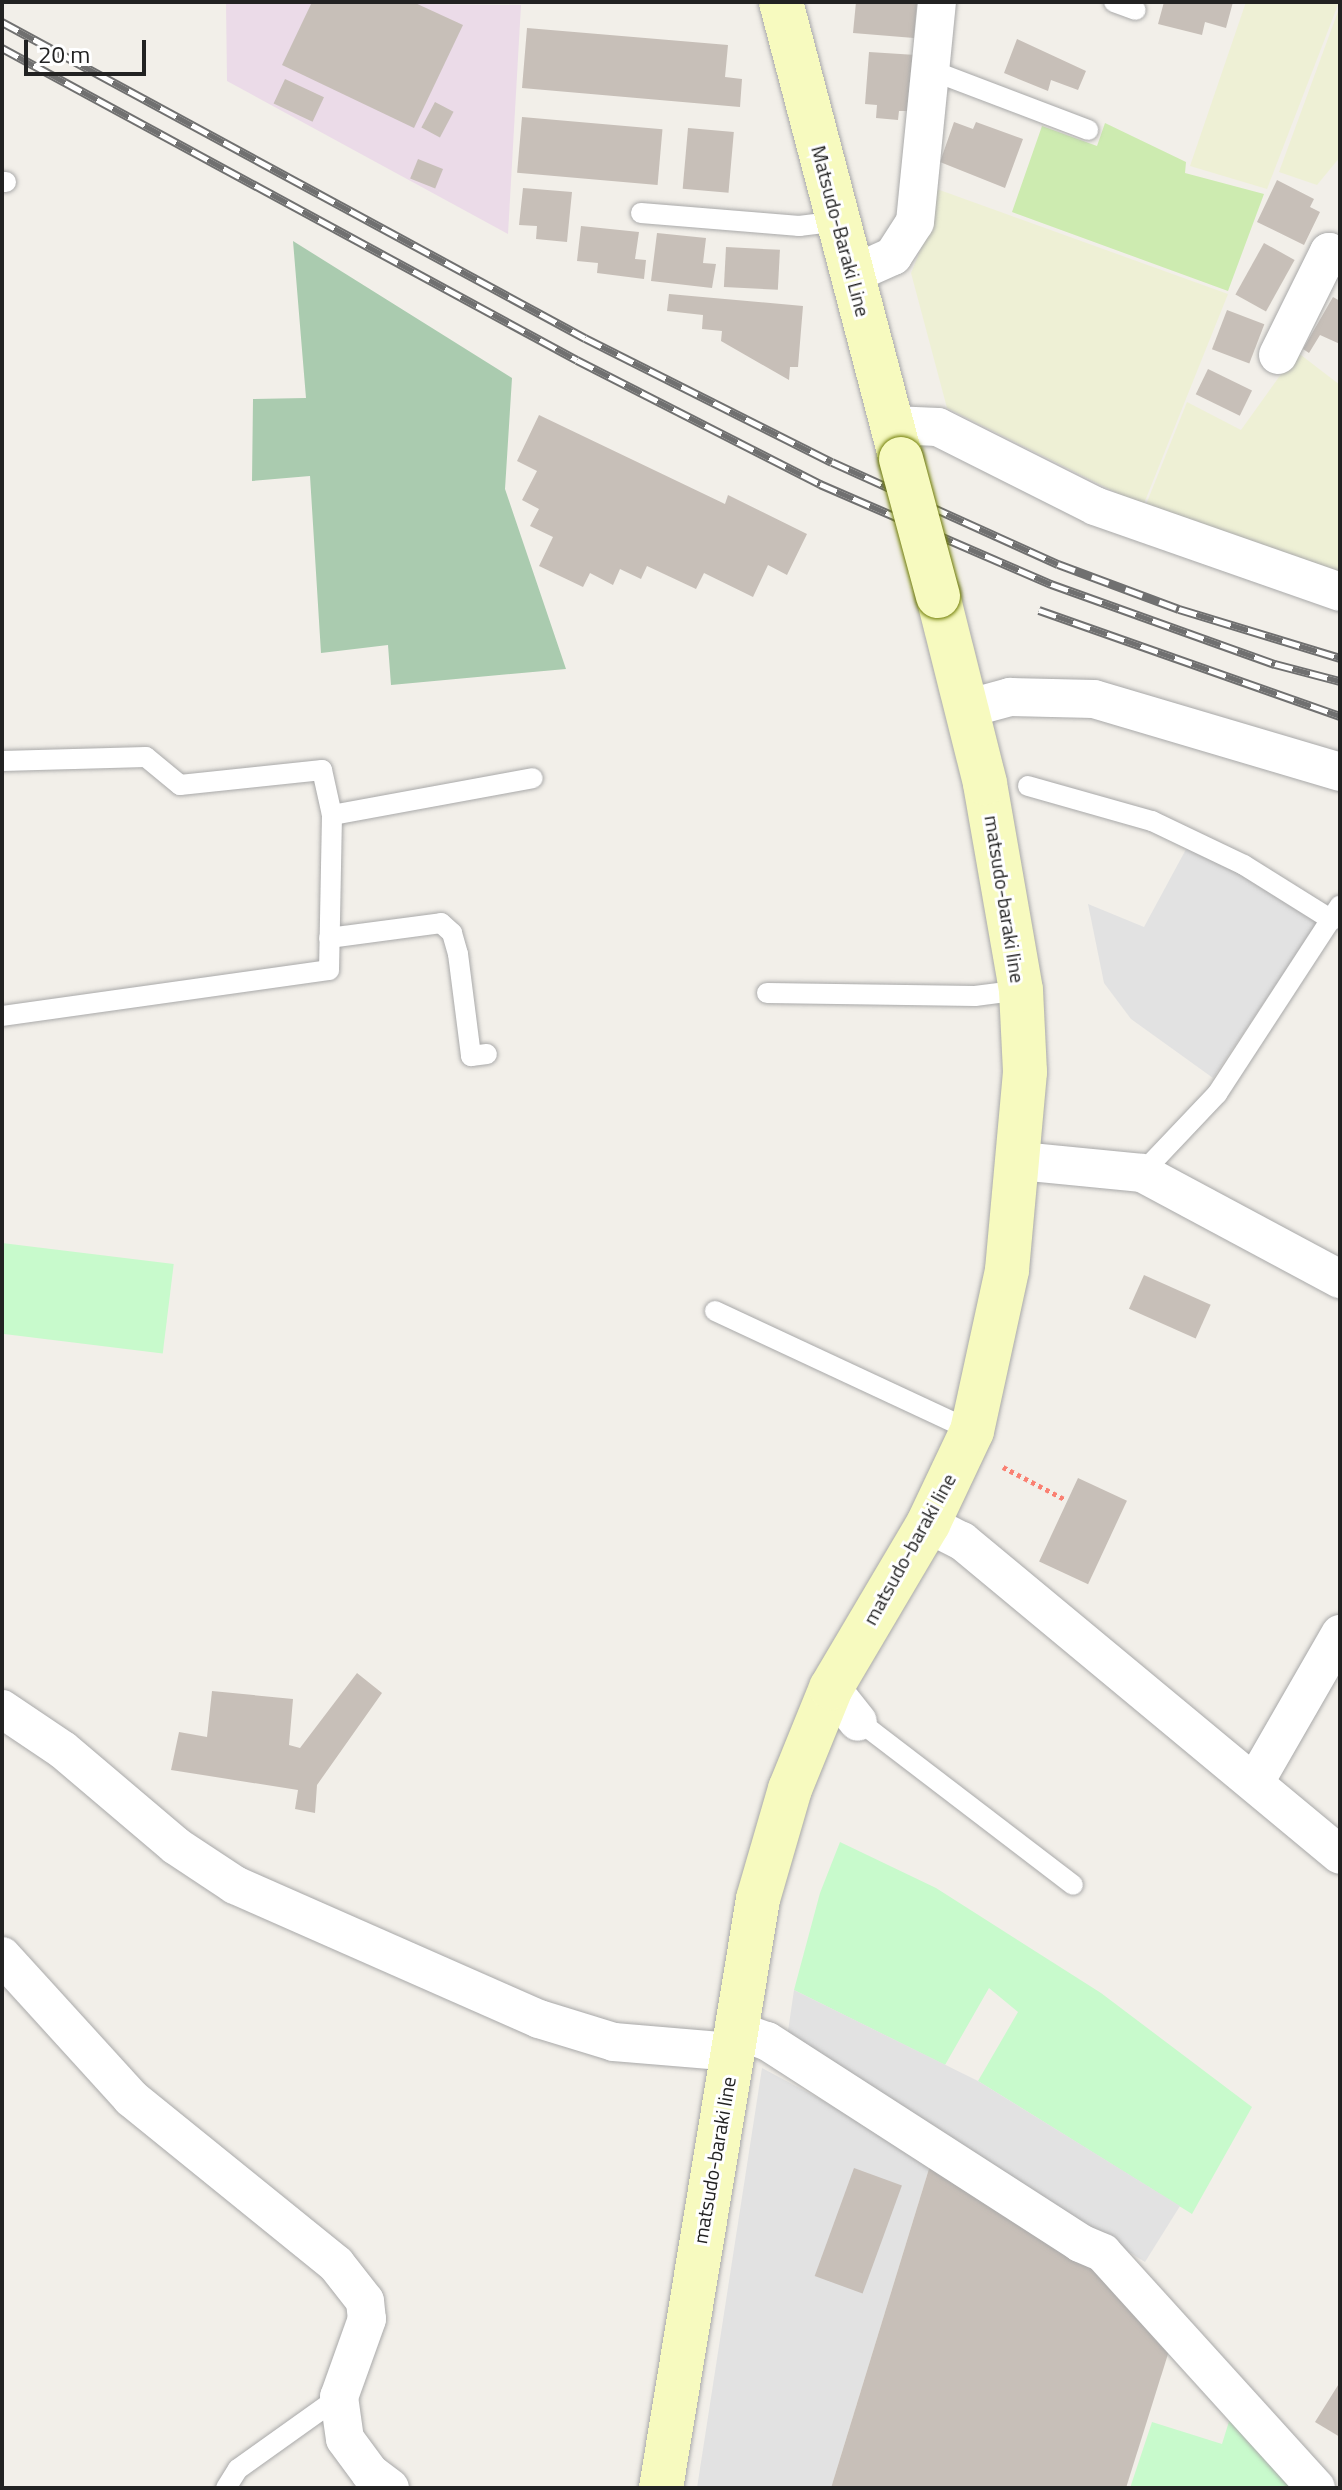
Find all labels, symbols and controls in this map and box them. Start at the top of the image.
scale bar [28,24,150,74]
text: 20 m [38,36,90,72]
street label: Matsudo-Baraki Line [807,143,875,319]
street label: matsudo-baraki line [980,814,1030,984]
street label: matsudo-baraki line [857,1469,961,1629]
street label: matsudo-baraki line [687,2075,741,2245]

